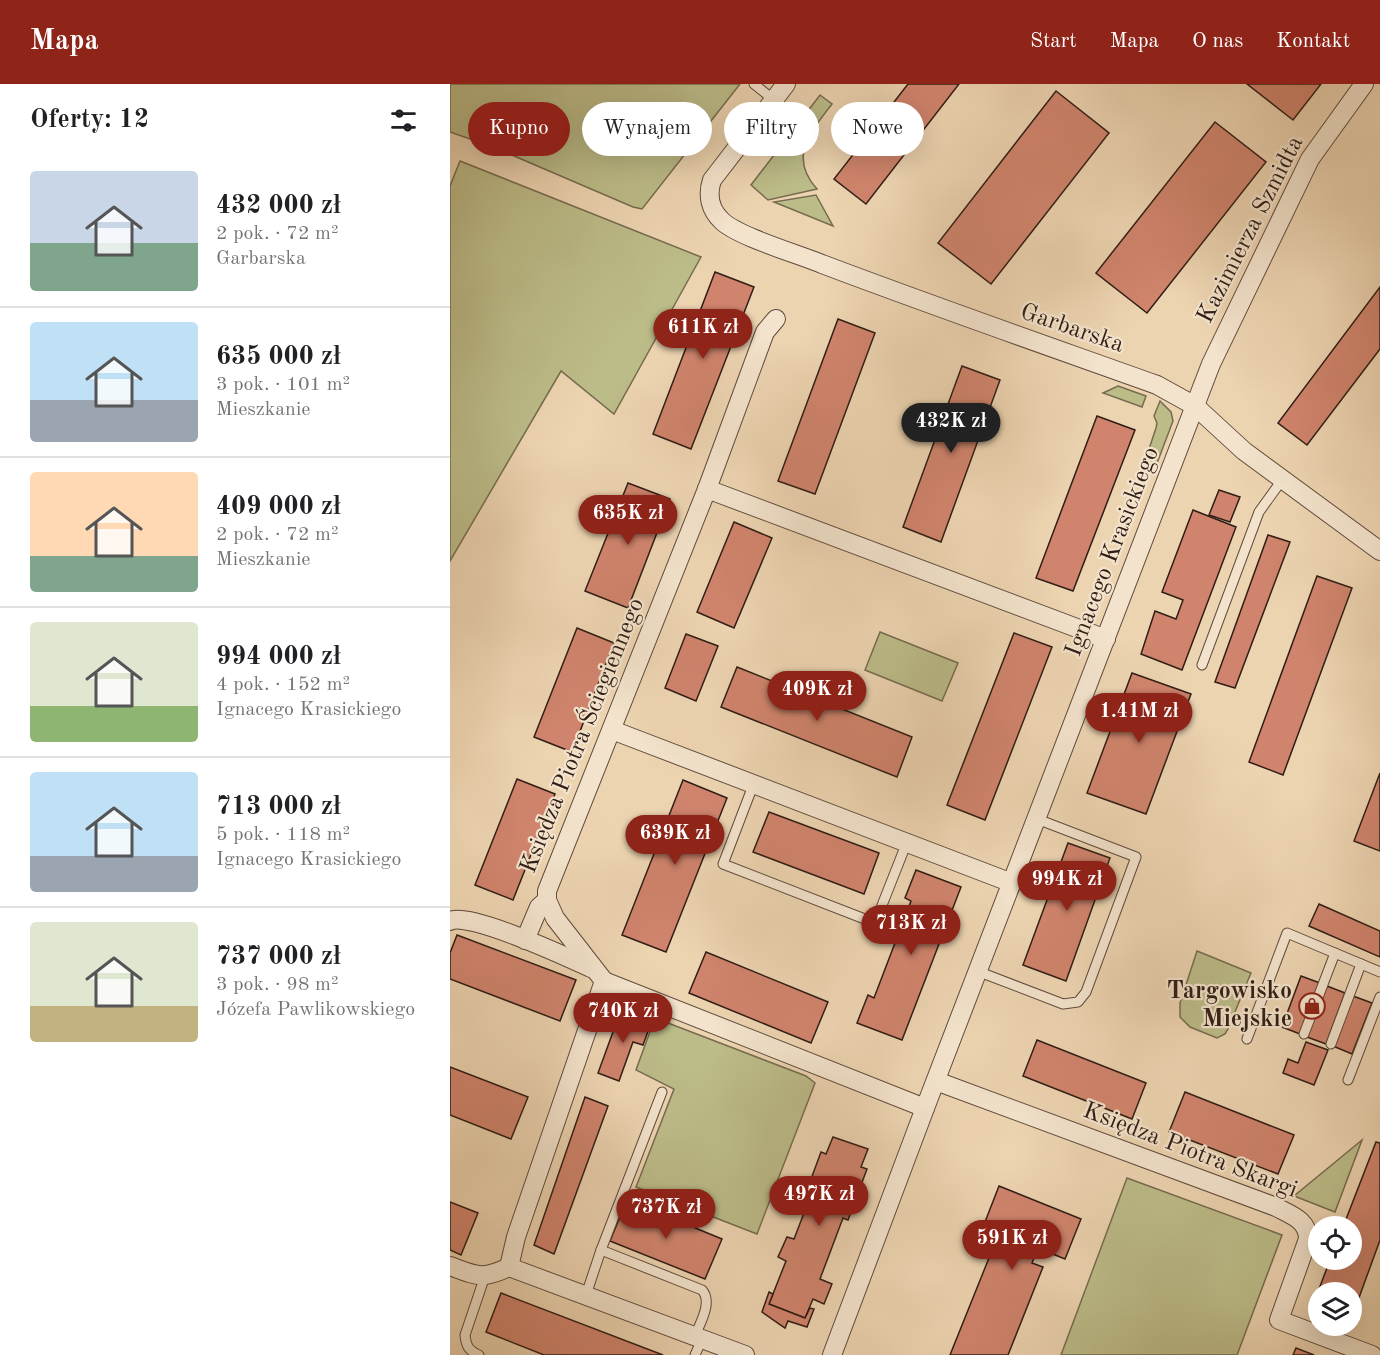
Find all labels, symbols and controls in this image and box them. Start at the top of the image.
text: Mapa [30,28,99,56]
text: Start [1030,31,1077,52]
text: Mapa [1110,31,1159,52]
text: O nas [1192,31,1243,52]
text: Kontakt [1276,31,1350,52]
chip: Kupno [468,102,570,156]
chip: Wynajem [582,102,712,156]
chip: Filtry [724,102,819,156]
chip: Nowe [831,102,924,156]
icon: filters [387,104,420,137]
text: Oferty: 12 [30,107,149,133]
street label: Kazimierza Szmidta [1193,132,1309,327]
text: 432 000 zł [216,193,341,219]
icon: home [78,195,150,267]
text: 2 pok. · 72 m² [216,224,339,244]
text: Garbarska [216,249,306,269]
street label: Garbarska [1017,300,1127,358]
pin: 611K zł [648,309,758,360]
text: 611K zł [667,318,739,338]
text: 635 000 zł [216,344,341,370]
icon: home [78,346,150,418]
text: 3 pok. · 101 m² [216,375,350,395]
text: Mieszkanie [216,400,311,420]
pin: 432K zł [896,403,1006,454]
text: 432K zł [915,412,987,432]
street label: Ignacego Krasickiego [1062,444,1164,660]
text: 409 000 zł [216,494,341,520]
pin: 635K zł [573,495,683,546]
icon: home [78,496,150,568]
text: 635K zł [592,504,664,524]
text: 2 pok. · 72 m² [216,525,339,545]
text: Mieszkanie [216,550,311,570]
street label: Księdza Piotra Ściegiennego [512,593,649,877]
text: 994 000 zł [216,644,341,670]
icon: home [78,646,150,718]
pin: 409K zł [762,671,872,722]
text: 4 pok. · 152 m² [216,675,350,695]
text: 409K zł [781,680,853,700]
pin: 1.41M zł [1077,693,1201,744]
text: Ignacego Krasickiego [216,700,401,720]
text: 1.41M zł [1099,702,1179,722]
text: 713 000 zł [216,794,341,820]
icon: home [78,796,150,868]
pin: 639K zł [620,815,730,866]
text: 639K zł [639,824,711,844]
text: 5 pok. · 118 m² [216,825,350,845]
text: Ignacego Krasickiego [216,850,401,870]
pin: 994K zł [1012,861,1122,912]
text: 994K zł [1031,870,1103,890]
pin: 713K zł [856,905,966,956]
text: 713K zł [875,914,947,934]
text: 737 000 zł [216,944,341,970]
icon: home [78,946,150,1018]
text: 3 pok. · 98 m² [216,975,339,995]
place label: Targowisko Miejskie [1167,980,1292,1032]
shop icon: Targowisko Miejskie [1297,991,1327,1021]
pin: 740K zł [568,993,678,1044]
text: Józefa Pawlikowskiego [216,1000,415,1020]
text: 740K zł [587,1002,659,1022]
street label: Księdza Piotra Skargi [1079,1099,1301,1203]
pin: 497K zł [764,1176,874,1227]
text: 497K zł [783,1185,855,1205]
pin: 737K zł [611,1189,721,1240]
text: 737K zł [630,1198,702,1218]
map controls [1308,1216,1362,1336]
button: locate [1308,1216,1362,1270]
pin: 591K zł [957,1220,1067,1271]
text: 591K zł [976,1229,1048,1249]
button: layers [1308,1282,1362,1336]

